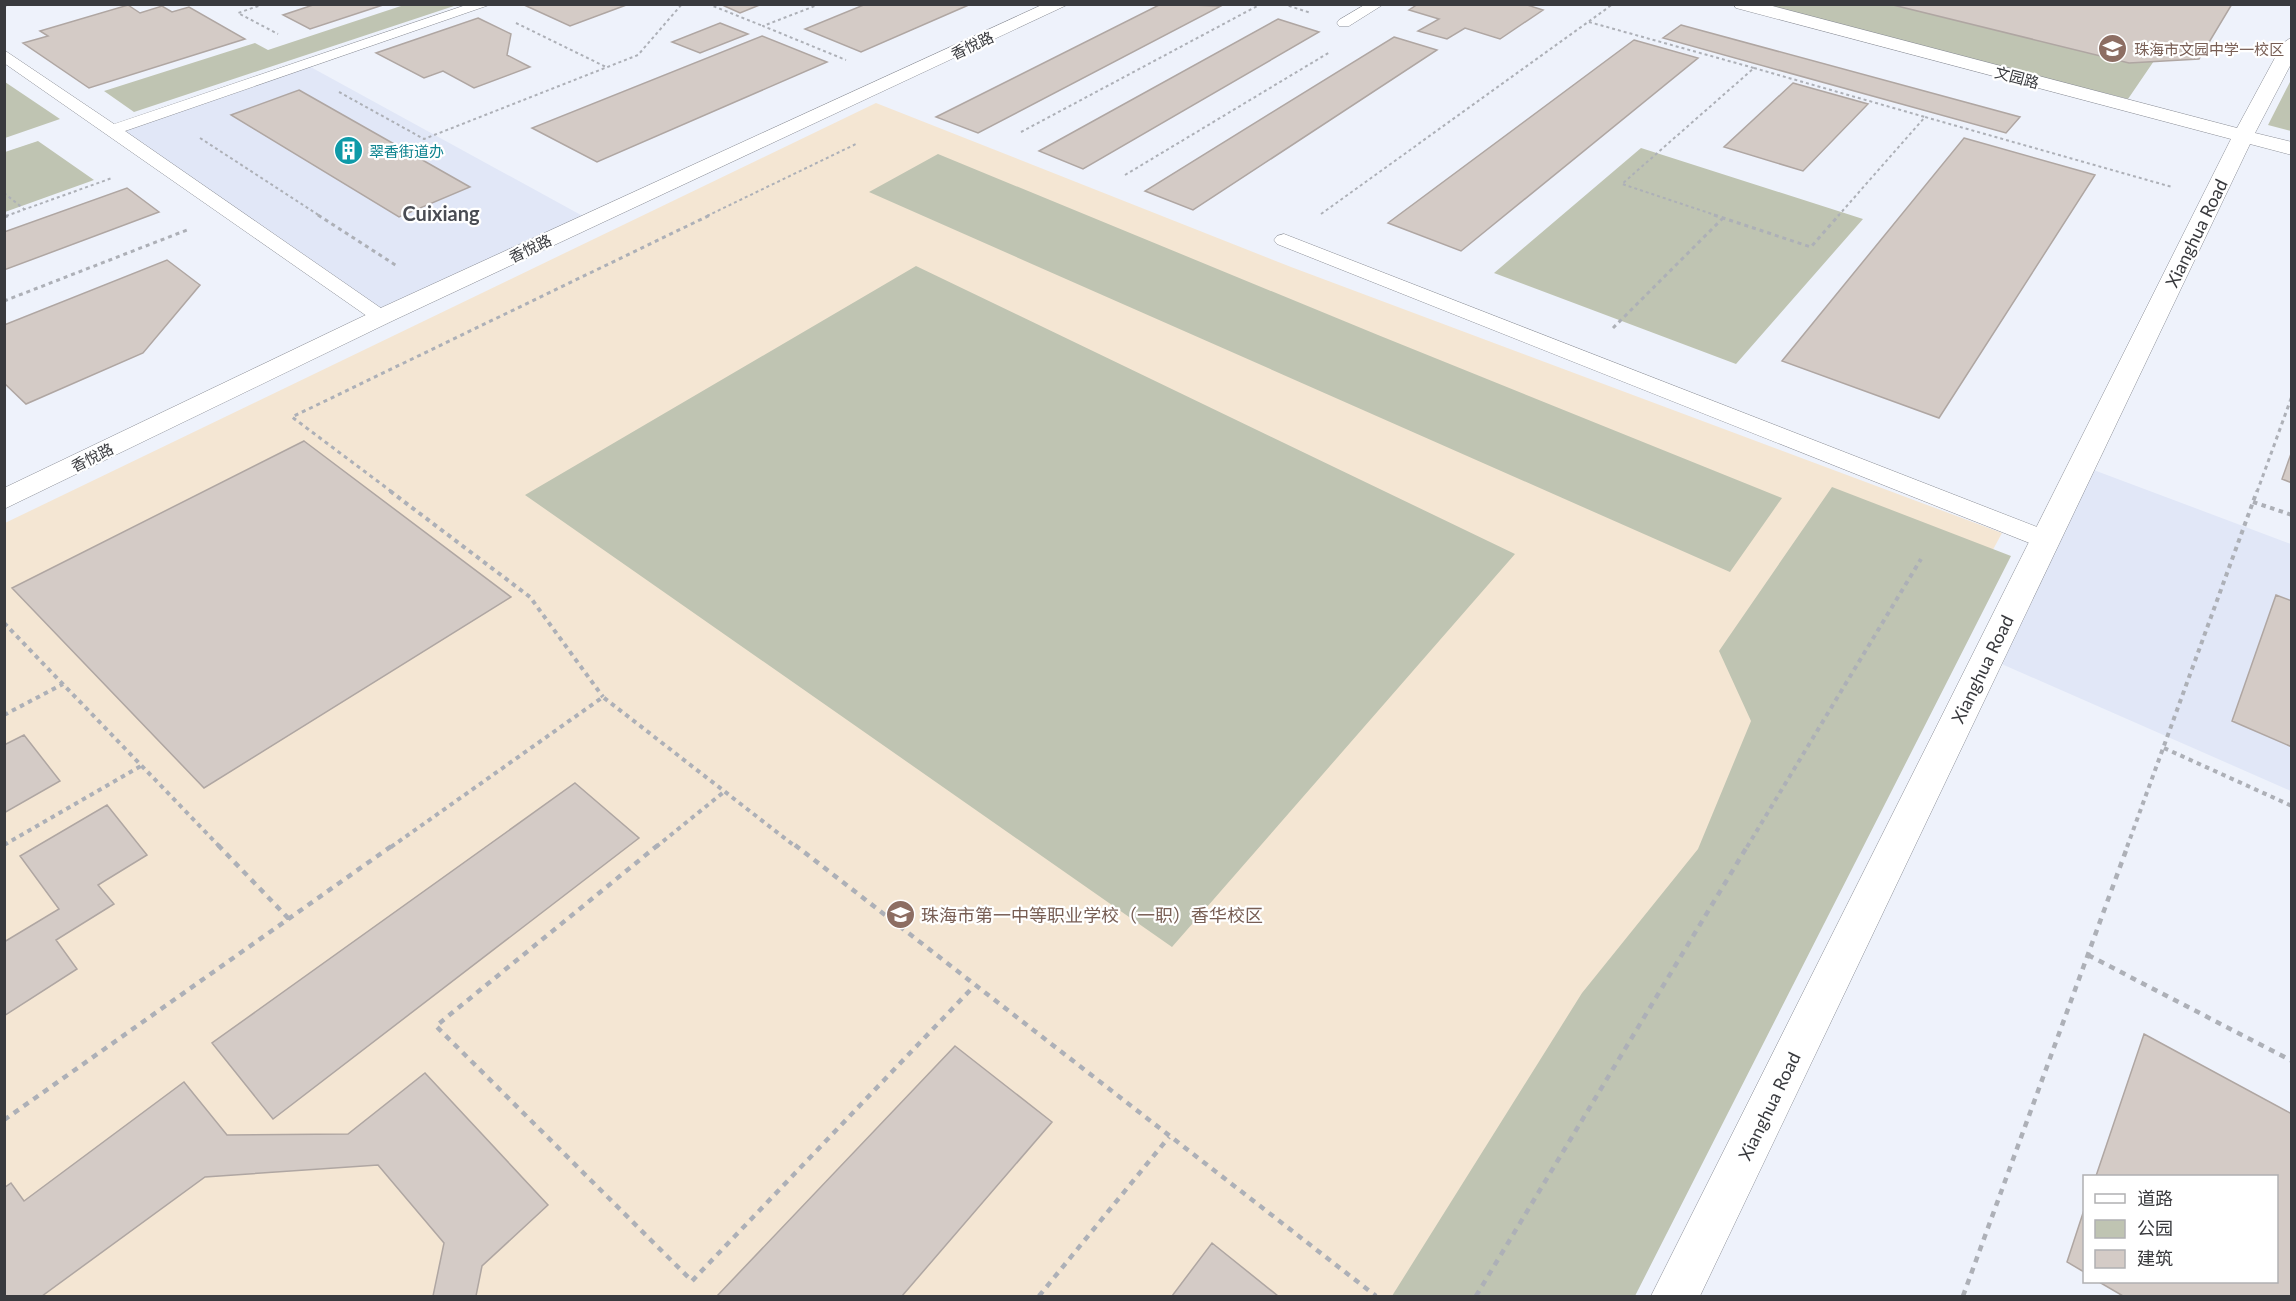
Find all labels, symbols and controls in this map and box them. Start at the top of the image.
street label: 香悅路 [948,27,996,63]
school or university icon: 珠海市文园中学一校区 [2097,33,2129,65]
place label: 珠海市文园中学一校区 [2134,40,2284,58]
street label: 文园路 [1993,62,2041,92]
building icon: 翠香街道办 [332,135,364,167]
place label: 翠香街道办 [369,142,444,160]
street label: Xianghua Road [2160,175,2232,291]
district label: Cuixiang [403,201,480,225]
street label: 香悅路 [506,230,554,266]
street label: 香悅路 [68,439,116,475]
street label: Xianghua Road [1946,611,2018,727]
school or university icon: 珠海市第一中等职业学校（一职）香华校区 [884,899,916,931]
place label: 珠海市第一中等职业学校（一职）香华校区 [921,904,1263,926]
street label: Xianghua Road [1733,1048,1805,1164]
legend [2083,1175,2278,1283]
text: 道路 [2137,1187,2173,1209]
text: 公园 [2137,1217,2173,1239]
text: 建筑 [2137,1247,2173,1269]

